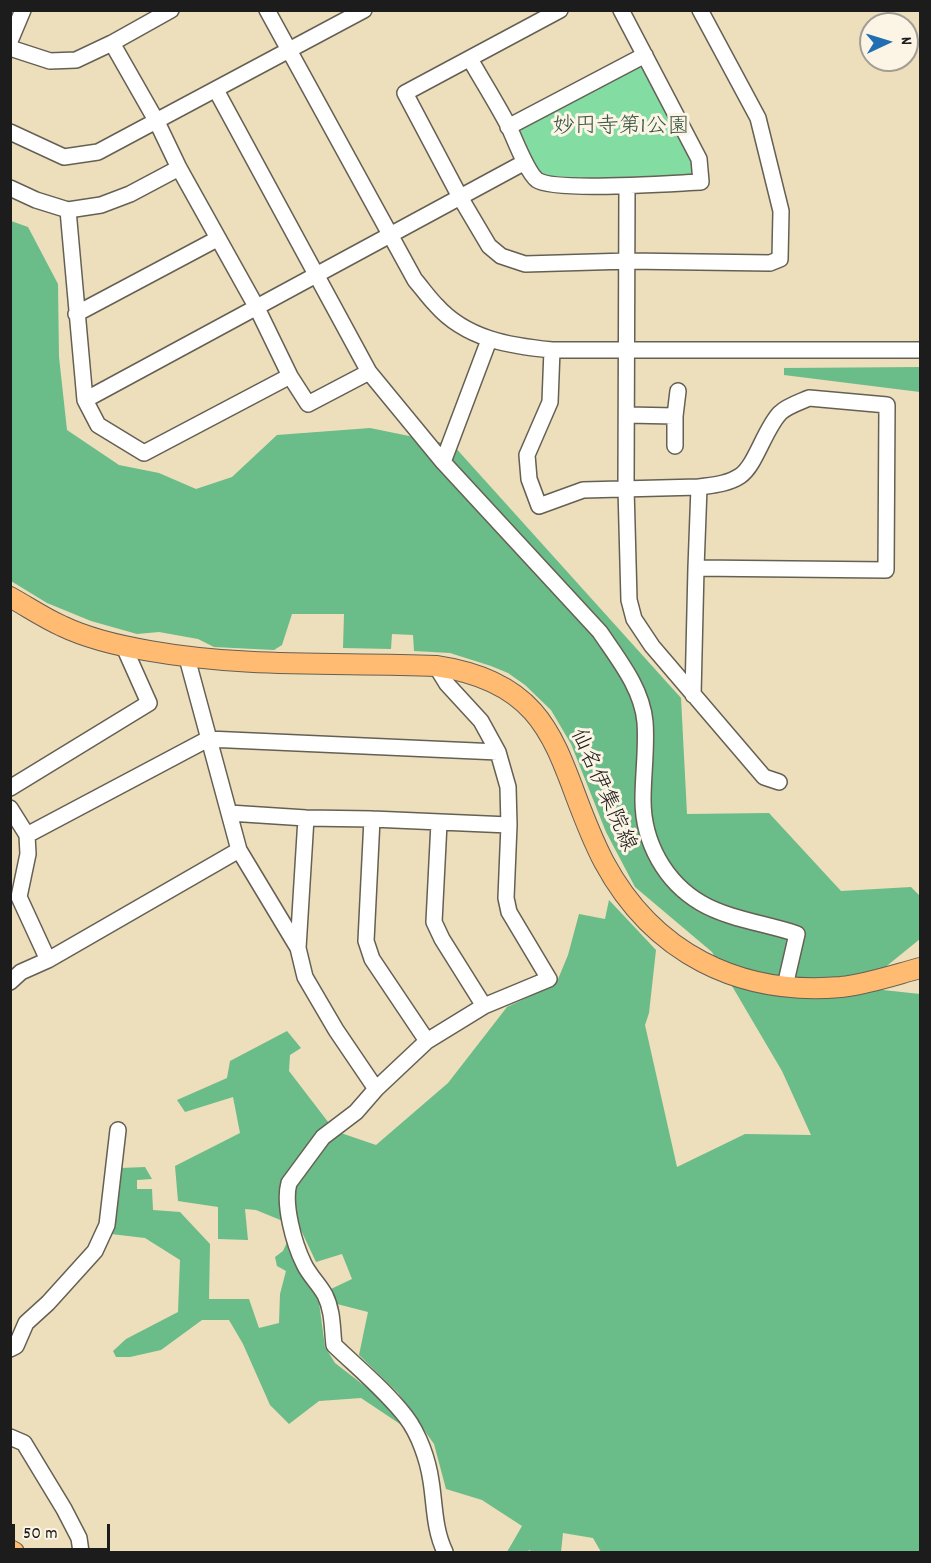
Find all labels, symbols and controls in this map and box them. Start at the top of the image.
north arrow [859,12,919,72]
text: N [894,36,917,46]
park label: 妙円寺第1公園 [553,116,689,142]
street label: 仙名伊集院線 [562,725,640,857]
scale bar [15,1512,112,1550]
text: 50 m [23,1522,58,1547]

